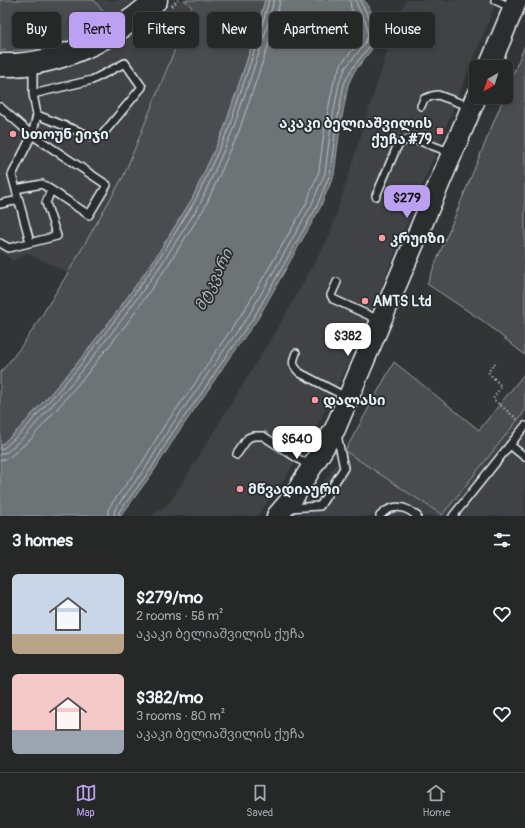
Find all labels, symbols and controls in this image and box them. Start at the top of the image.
chip: Buy [12,12,61,48]
chip: Rent [69,12,125,48]
chip: Filters [133,12,199,48]
chip: New [207,12,261,48]
chip: Apartment [269,12,362,48]
chip: House [370,12,435,48]
north arrow [469,60,513,104]
map controls [469,60,513,104]
place label: აკაკი ბელიაშვილის ქუჩა #79 [279,115,432,148]
place label: სთოუნ ეიჯი [21,126,109,143]
marker: აკაკი ბელიაშვილის ქუჩა #79 [435,126,445,136]
marker: სთოუნ ეიჯი [8,129,18,139]
pin: $279 [383,185,431,219]
text: $279 [393,190,421,206]
place label: კრუიზი [390,230,445,247]
marker: კრუიზი [377,233,387,243]
water label: მტკვარი [191,245,238,314]
place label: AMTS Ltd [373,293,432,310]
marker: AMTS Ltd [360,296,370,306]
pin: $382 [324,323,372,357]
text: $382 [334,328,362,344]
place label: დალასი [323,392,386,409]
marker: დალასი [310,395,320,405]
pin: $640 [273,426,321,460]
text: $640 [281,431,313,447]
place label: მწვადიაური [248,481,340,498]
marker: მწვადიაური [235,484,245,494]
icon: filters [491,529,513,551]
text: 3 homes [12,530,73,551]
text: $279/mo [136,587,203,608]
icon: home [44,590,92,638]
icon: heart [491,603,513,625]
text: 2 rooms · 58 m² [136,608,223,624]
text: აკაკი ბელიაშვილის ქუჩა [136,626,305,642]
text: $382/mo [136,687,203,708]
icon: home [44,690,92,738]
icon: heart [491,703,513,725]
text: 3 rooms · 80 m² [136,708,225,724]
text: აკაკი ბელიაშვილის ქუჩა [136,726,305,742]
tab: Map [75,782,97,819]
tab: Saved [246,782,273,819]
tab: Home [423,782,450,819]

